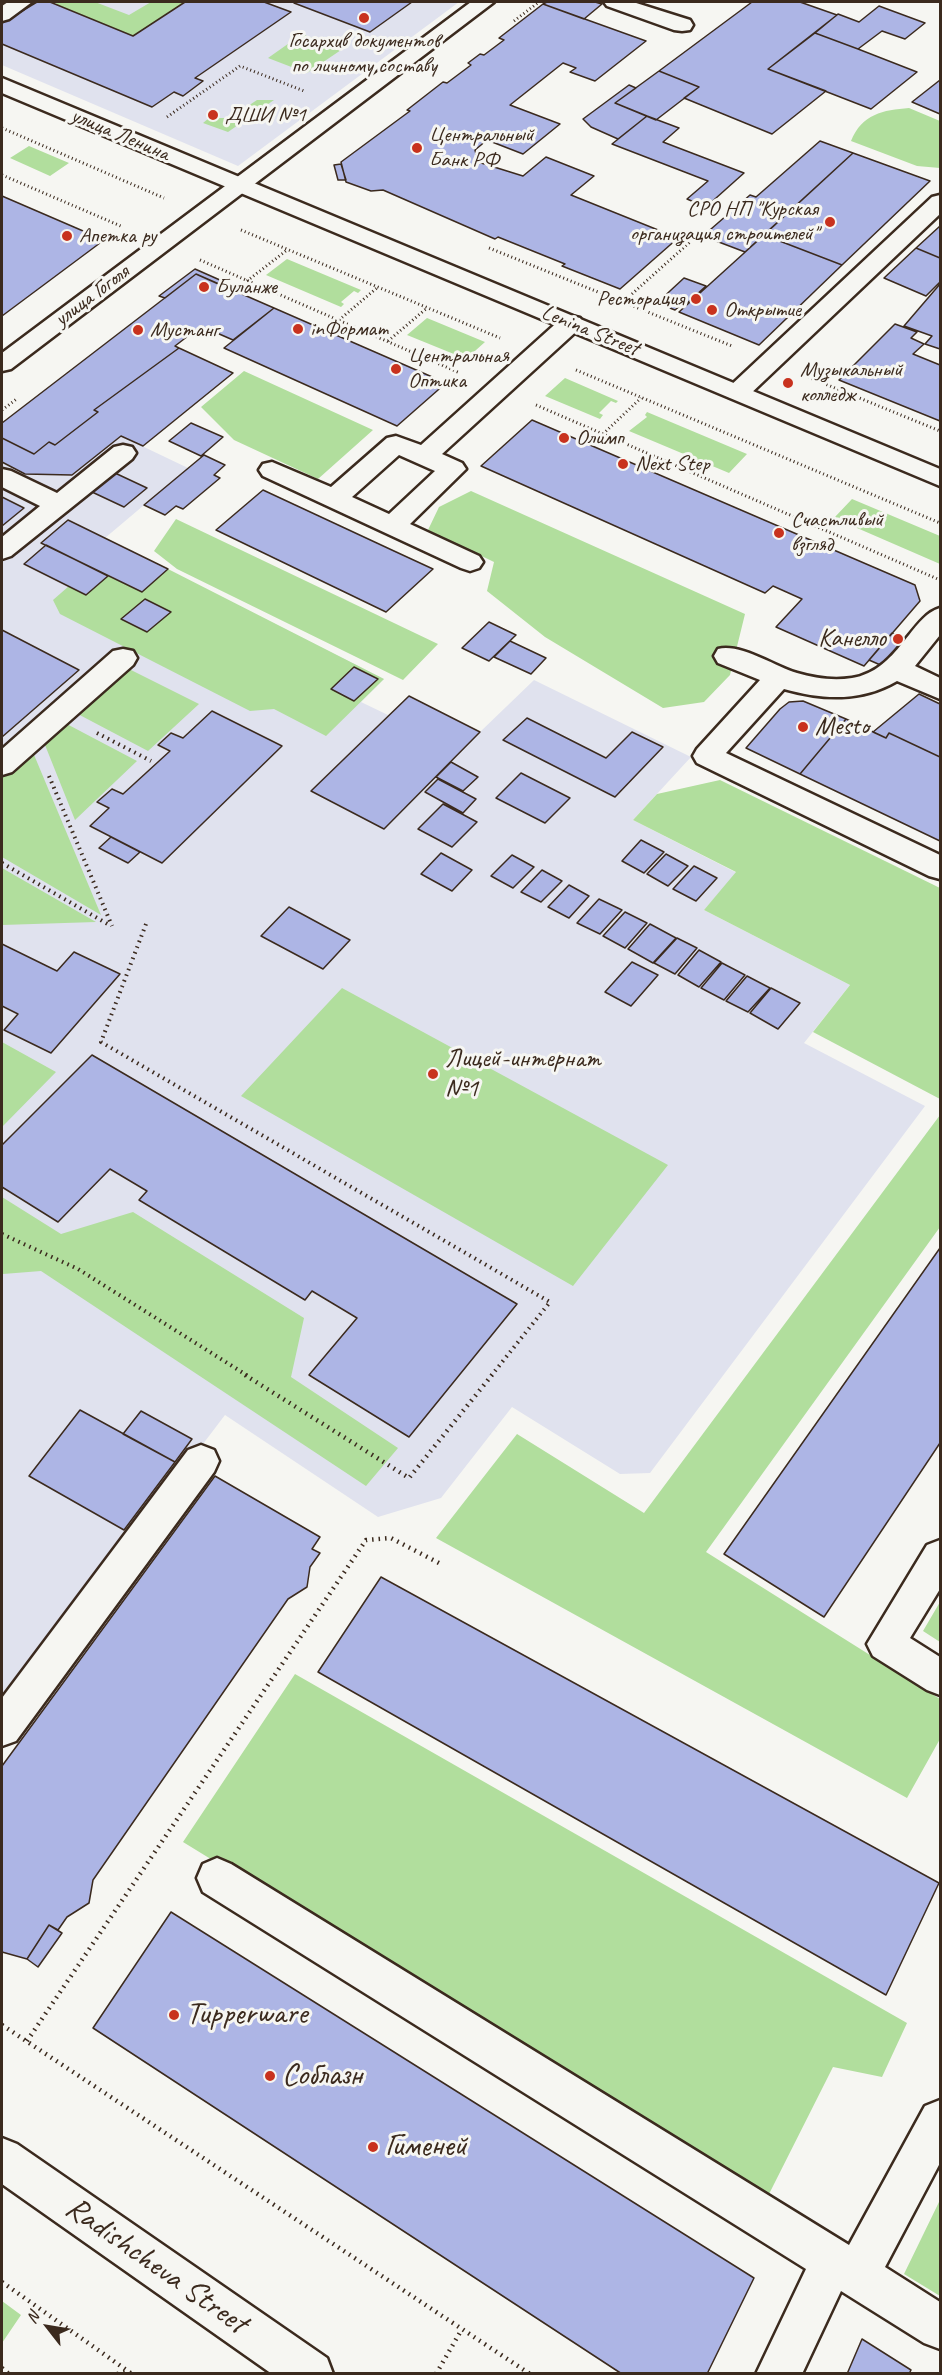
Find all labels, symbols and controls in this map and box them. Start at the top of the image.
marker: Госархив документов по личному составу [357,11,371,25]
place label: Госархив документов по личному составу [289,28,439,80]
street label: улица Ленина [67,102,173,168]
place label: ДШИ №1 [225,102,306,128]
marker: ДШИ №1 [206,108,220,122]
place label: Центральный Банк РФ [429,122,534,174]
marker: Центральный Банк РФ [410,141,424,155]
place label: СРО НП "Курская организация строителей" [630,196,818,248]
marker: СРО НП "Курская организация строителей" [823,215,837,229]
place label: Апетка ру [79,223,156,249]
marker: Апетка ру [60,229,74,243]
street label: улица Гоголя [49,259,135,333]
place label: Буланже [216,274,277,300]
marker: Буланже [197,280,211,294]
place label: Ресторация [597,286,684,312]
marker: Ресторация [689,292,703,306]
place label: Открытие [724,297,801,323]
street label: Lenina Street [537,300,643,362]
marker: Открытие [705,303,719,317]
place label: inФормат [310,316,388,342]
place label: Мустанг [150,317,218,343]
marker: inФормат [291,322,305,336]
marker: Мустанг [131,323,145,337]
place label: Центральная Оптика [408,343,509,394]
place label: Музыкальный колледж [800,357,902,408]
marker: Центральная Оптика [389,362,403,376]
marker: Музыкальный колледж [781,376,795,390]
place label: Олимп [576,425,624,451]
marker: Олимп [557,431,571,445]
place label: Next Step [635,451,710,477]
marker: Next Step [616,457,630,471]
place label: Счастливый взгляд [791,507,883,558]
marker: Счастливый взгляд [772,526,786,540]
place label: Канелло [818,623,886,655]
marker: Канелло [891,632,905,646]
place label: Mesto [815,711,869,743]
marker: Mesto [796,720,810,734]
place label: Лицей-интернат №1 [445,1043,601,1104]
marker: Лицей-интернат №1 [426,1067,440,1081]
place label: Tupperware [186,1996,307,2034]
marker: Tupperware [167,2008,181,2022]
place label: Соблазн [282,2057,362,2095]
marker: Соблазн [263,2069,277,2083]
place label: Гименей [385,2128,467,2166]
marker: Гименей [366,2140,380,2154]
street label: Radishcheva Street [58,2189,254,2343]
north arrow [18,2297,78,2357]
text: N [21,2308,44,2327]

